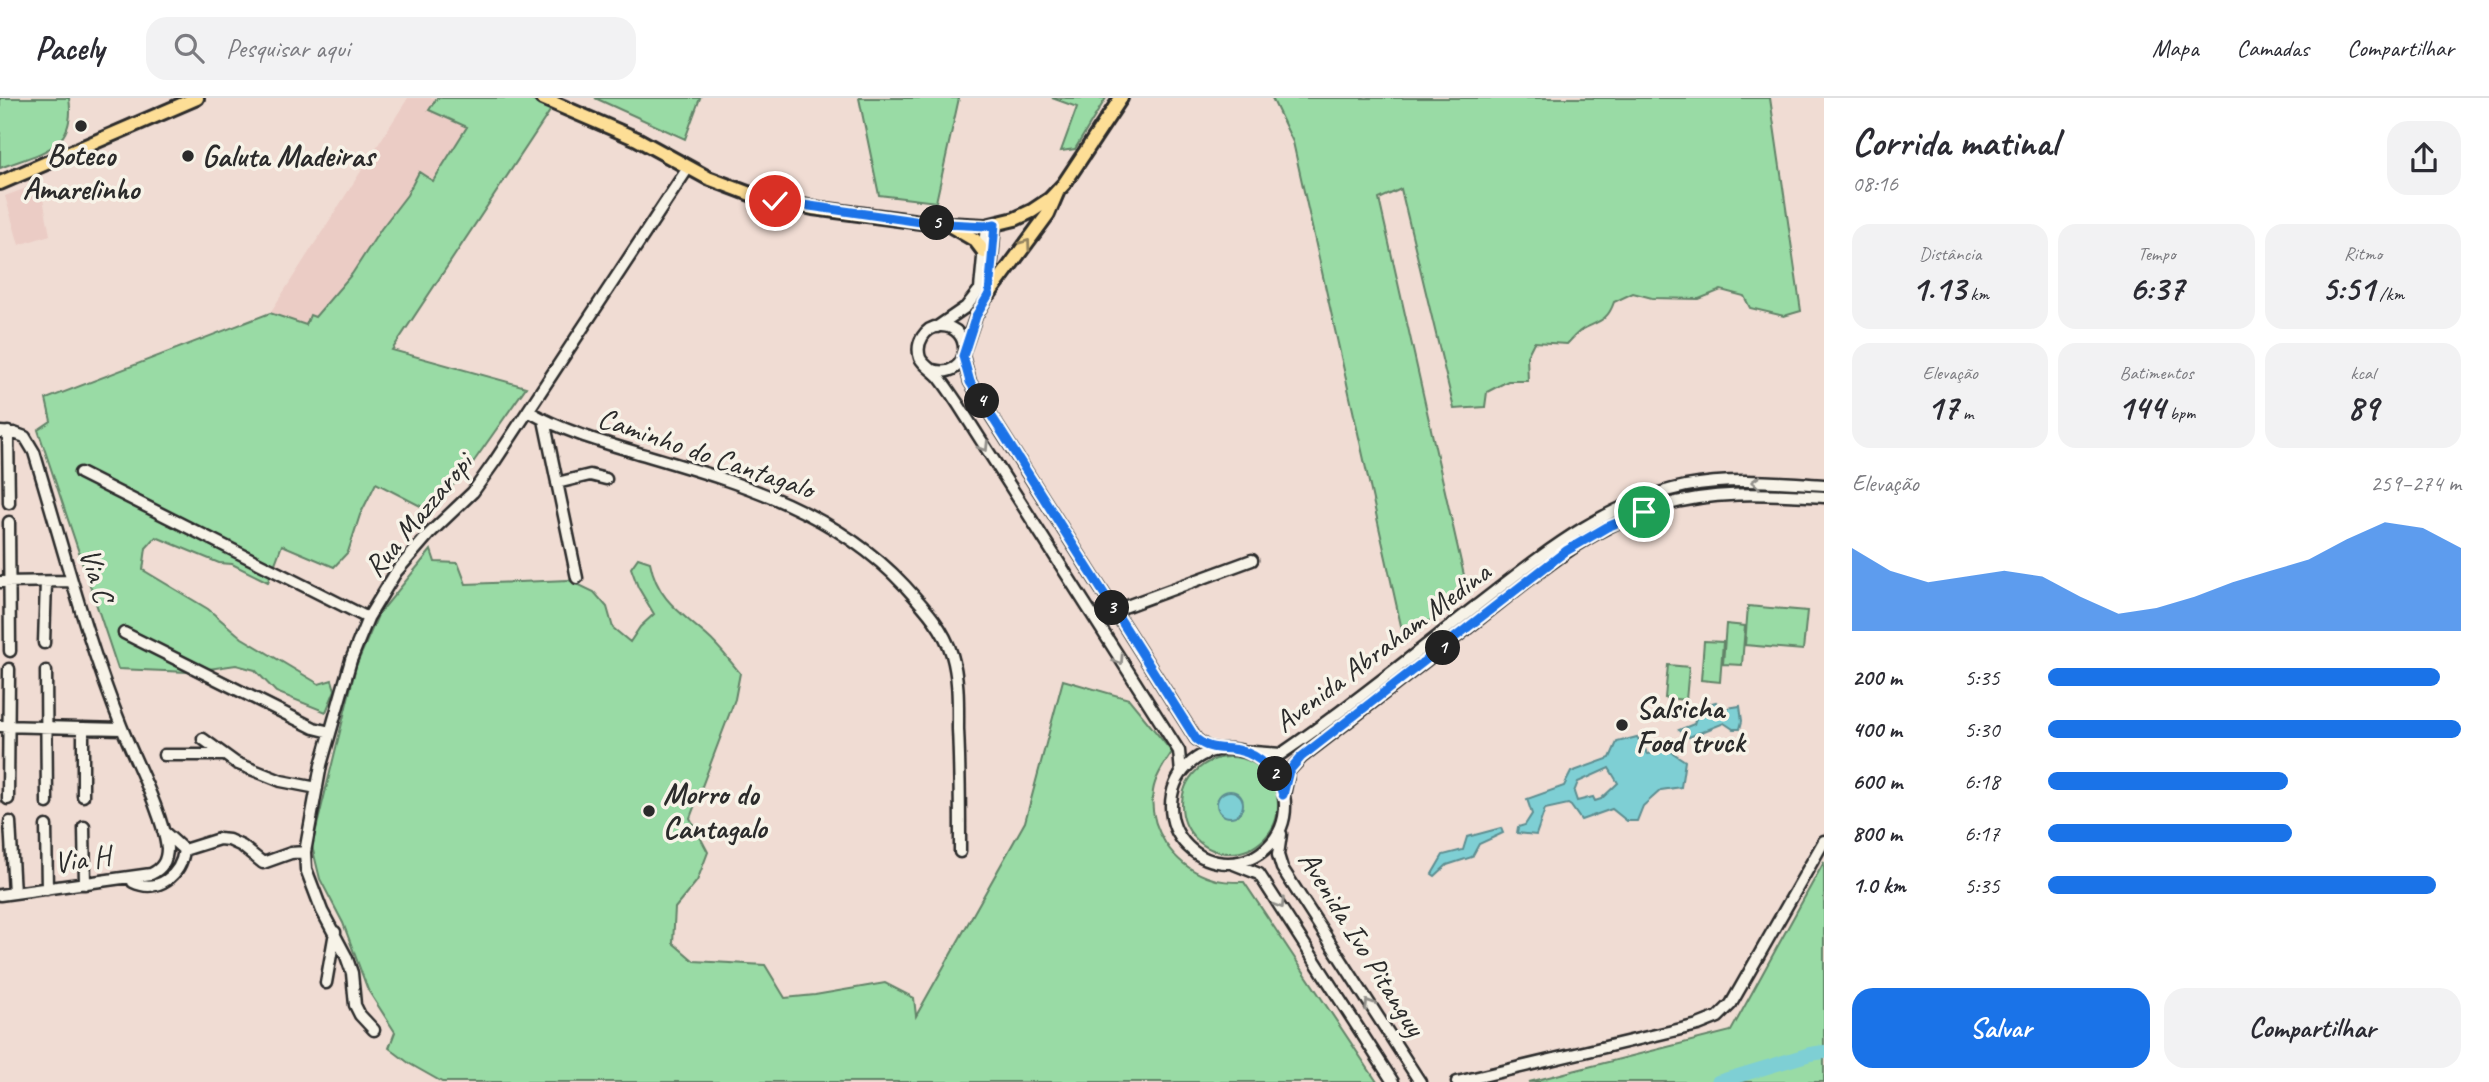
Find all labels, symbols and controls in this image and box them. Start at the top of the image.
search box [146,17,636,80]
text: Pacely [35,27,104,69]
icon: search [170,29,208,67]
text: Pesquisar aqui [226,32,350,65]
text: Mapa [2152,33,2199,63]
text: Camadas [2237,33,2309,63]
text: Compartilhar [2347,33,2454,63]
marker: Boteco Amarelinho [73,118,89,134]
text: Corrida matinal [1852,119,2058,166]
button: share [2387,121,2461,195]
place label: Boteco Amarelinho [23,136,141,208]
place label: Galuta Madeiras [202,137,378,175]
marker: Galuta Madeiras [180,148,196,164]
text: 08:16 [1852,169,1898,198]
pin [745,171,805,231]
icon: check [756,182,794,220]
pin: 5 [920,206,954,240]
text: 5 [932,210,941,234]
one-way arrow [1018,240,1030,252]
text: Distância [1919,242,1981,266]
text: Tempo [2138,242,2175,266]
text: Ritmo [2344,242,2382,266]
text: 1.13 [1911,266,1966,311]
text: 6:37 [2129,266,2184,311]
text: 5:51 [2322,266,2375,311]
text: km [1966,282,1989,306]
text: /km [2375,282,2404,306]
text: Elevação [1923,361,1978,385]
text: Batimentos [2120,361,2193,385]
text: kcal [2350,361,2375,385]
pin: 4 [964,384,1000,418]
text: 17 [1927,385,1958,430]
text: 144 [2118,385,2165,430]
text: 89 [2347,385,2378,430]
text: 4 [977,388,986,412]
street label: Caminho do Cantagalo [593,398,822,509]
text: m [1958,401,1973,425]
text: bpm [2165,401,2195,425]
one-way arrow [976,439,989,452]
street label: Rua Mazzaropi [355,443,483,585]
text: Elevação [1852,469,1919,498]
text: 259–274 m [2370,469,2461,498]
one-way arrow [1750,474,1761,489]
pin [1614,482,1674,542]
icon: arrive [1625,493,1663,531]
street label: Via C [71,544,124,610]
street label: Avenida Abraham Medina [1266,552,1499,741]
pin: 3 [1094,590,1130,626]
text: 3 [1107,595,1116,619]
pin: 1 [1426,630,1460,666]
text: 1 [1438,635,1447,659]
one-way arrow [1111,652,1124,665]
text: 200 m [1852,663,1902,692]
text: 5:35 [1964,663,2000,692]
place label: Salsicha Food truck [1636,689,1747,761]
text: 400 m [1852,715,1902,744]
text: 5:30 [1964,715,2000,744]
marker: Salsicha Food truck [1614,717,1630,733]
pin: 2 [1258,756,1292,792]
text: 2 [1270,761,1279,785]
text: 600 m [1852,767,1902,796]
text: 6:18 [1964,767,2000,796]
place label: Morro do Cantagalo [663,775,769,847]
marker: Morro do Cantagalo [641,803,657,819]
text: 800 m [1852,819,1902,848]
text: 6:17 [1964,819,2000,848]
street label: Via H [51,836,117,882]
street label: Avenida Ivo Pitanguy [1290,843,1435,1044]
text: 1.0 km [1852,871,1906,900]
text: 5:35 [1964,871,2000,900]
one-way arrow [1271,897,1284,910]
button: Salvar [1852,988,2150,1068]
button: Compartilhar [2164,988,2461,1068]
one-way arrow [1365,999,1378,1012]

